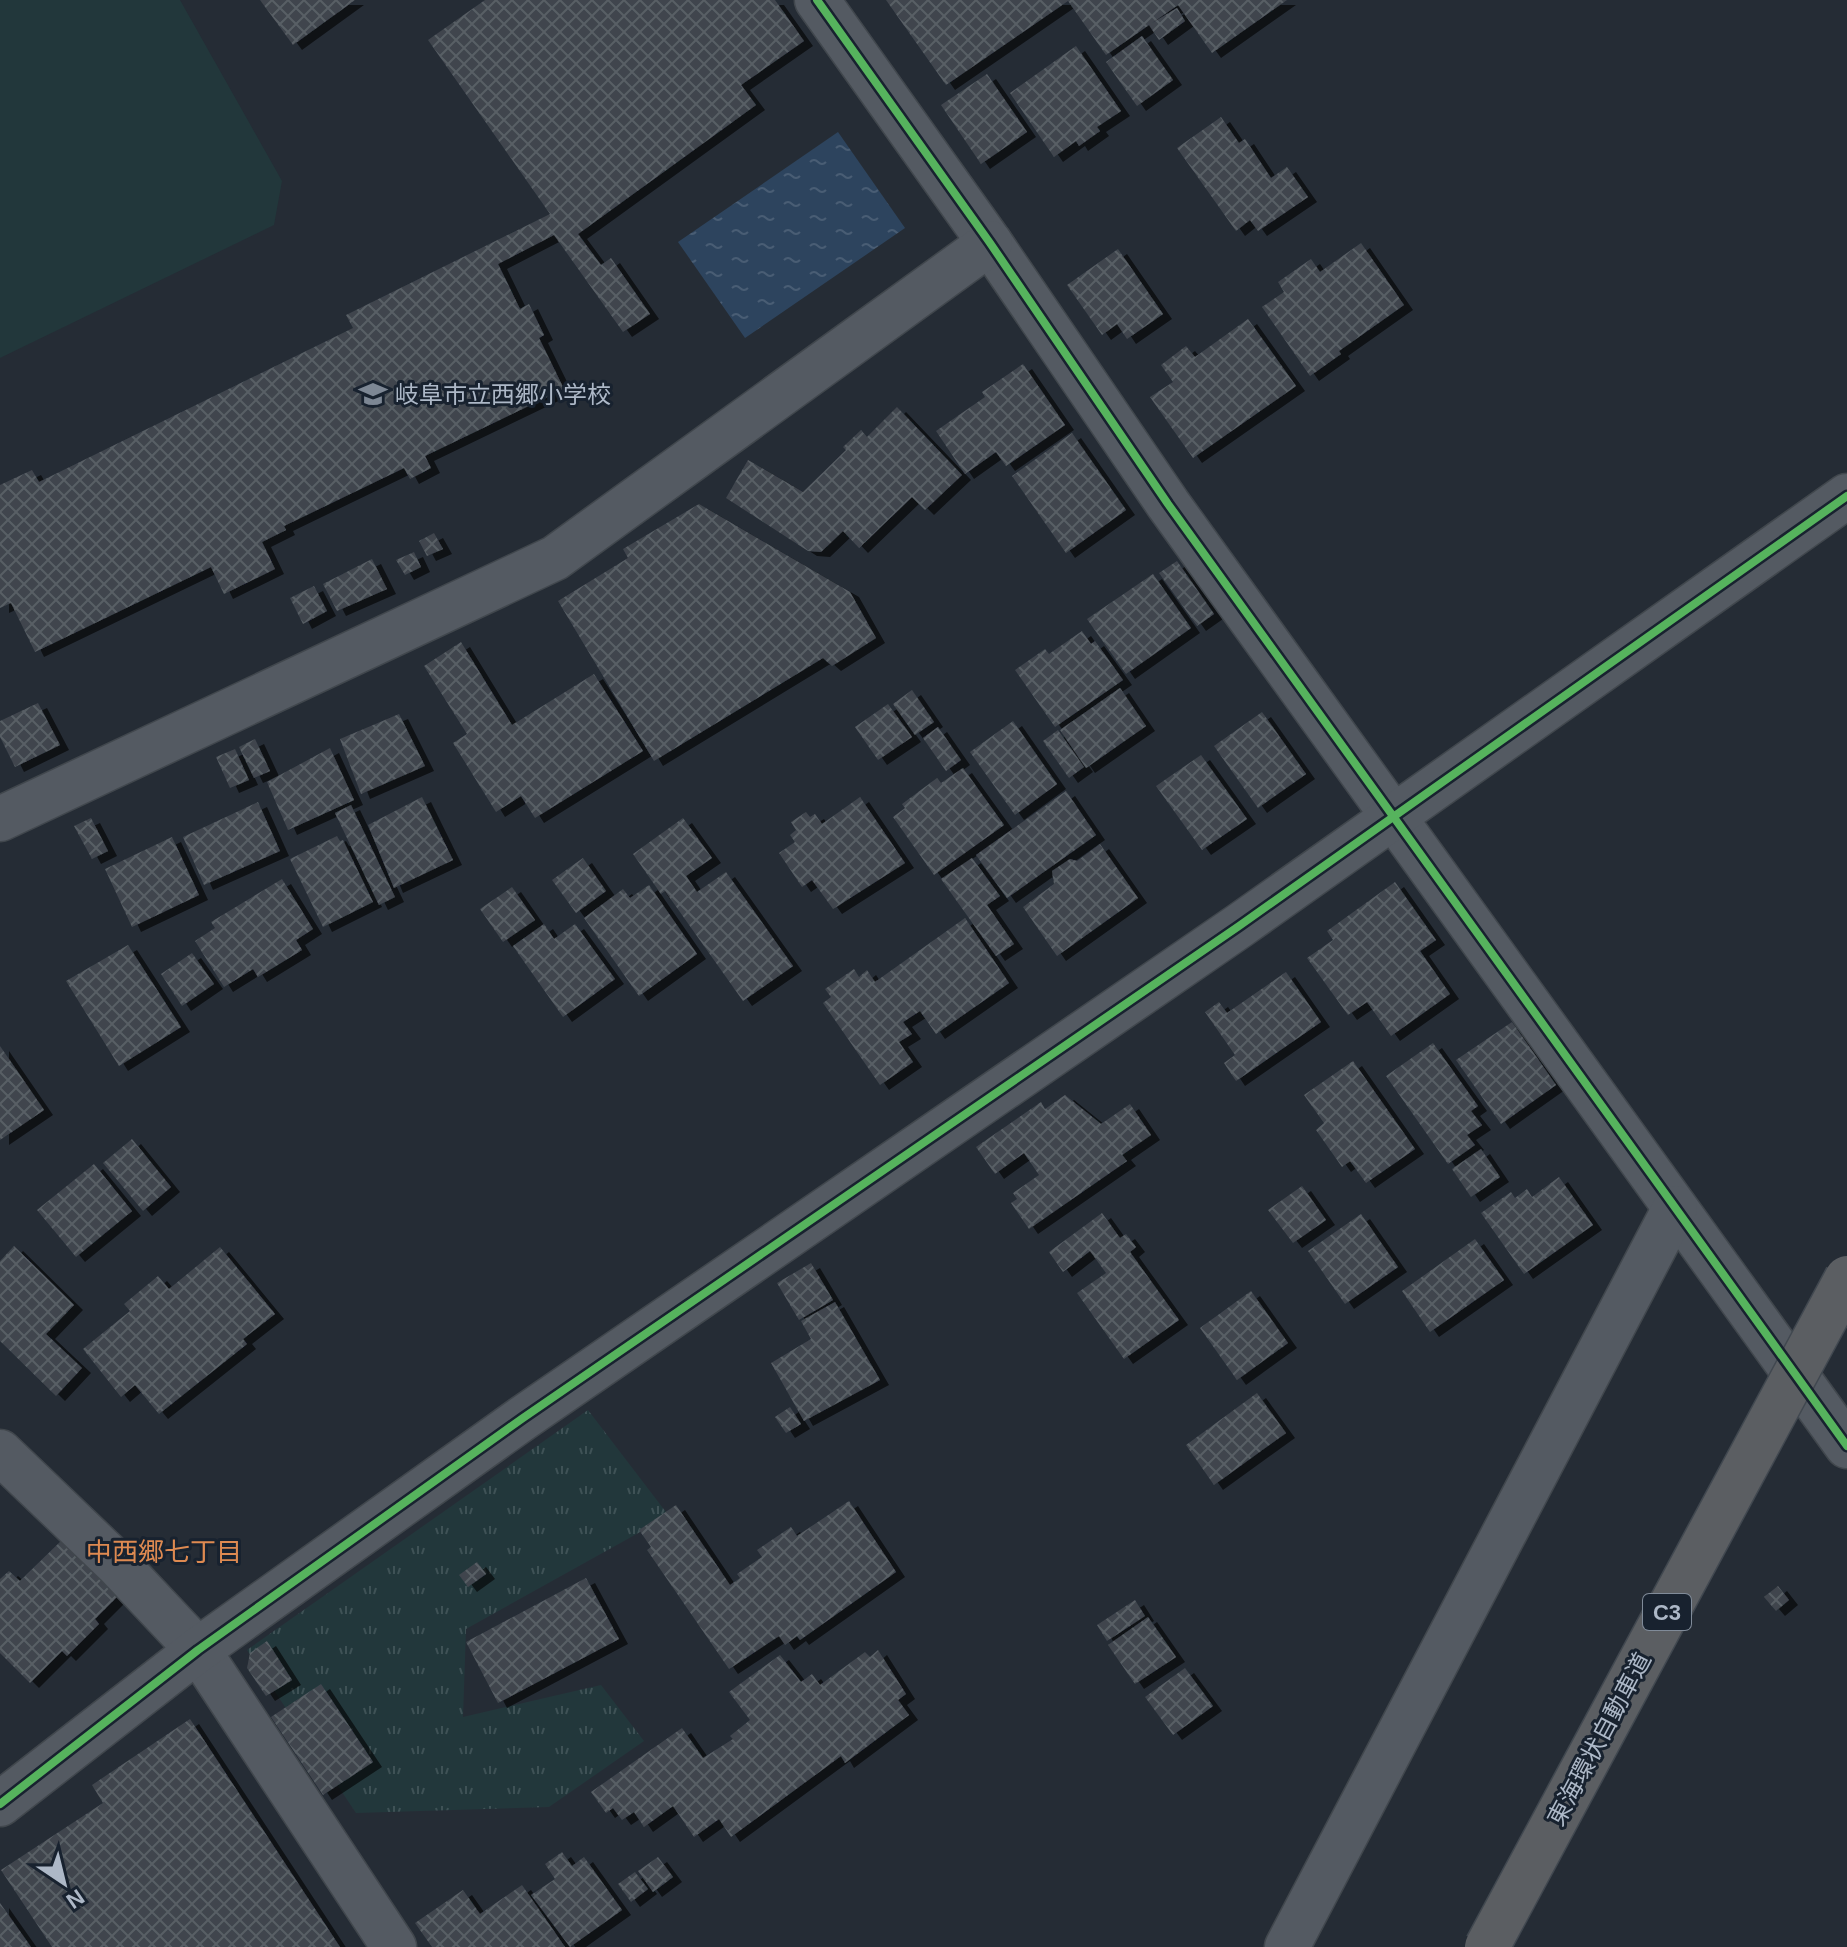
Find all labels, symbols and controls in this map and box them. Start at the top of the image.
school or university icon: 岐阜市立西郷小学校 [358,379,388,409]
place label: 岐阜市立西郷小学校 [395,381,611,408]
district label: 中西郷七丁目 [86,1537,242,1567]
road number: C3 [1643,1594,1691,1630]
street label: 東海環状自動車道 [1542,1648,1656,1830]
north arrow [24,1843,104,1923]
text: N [62,1884,89,1914]

